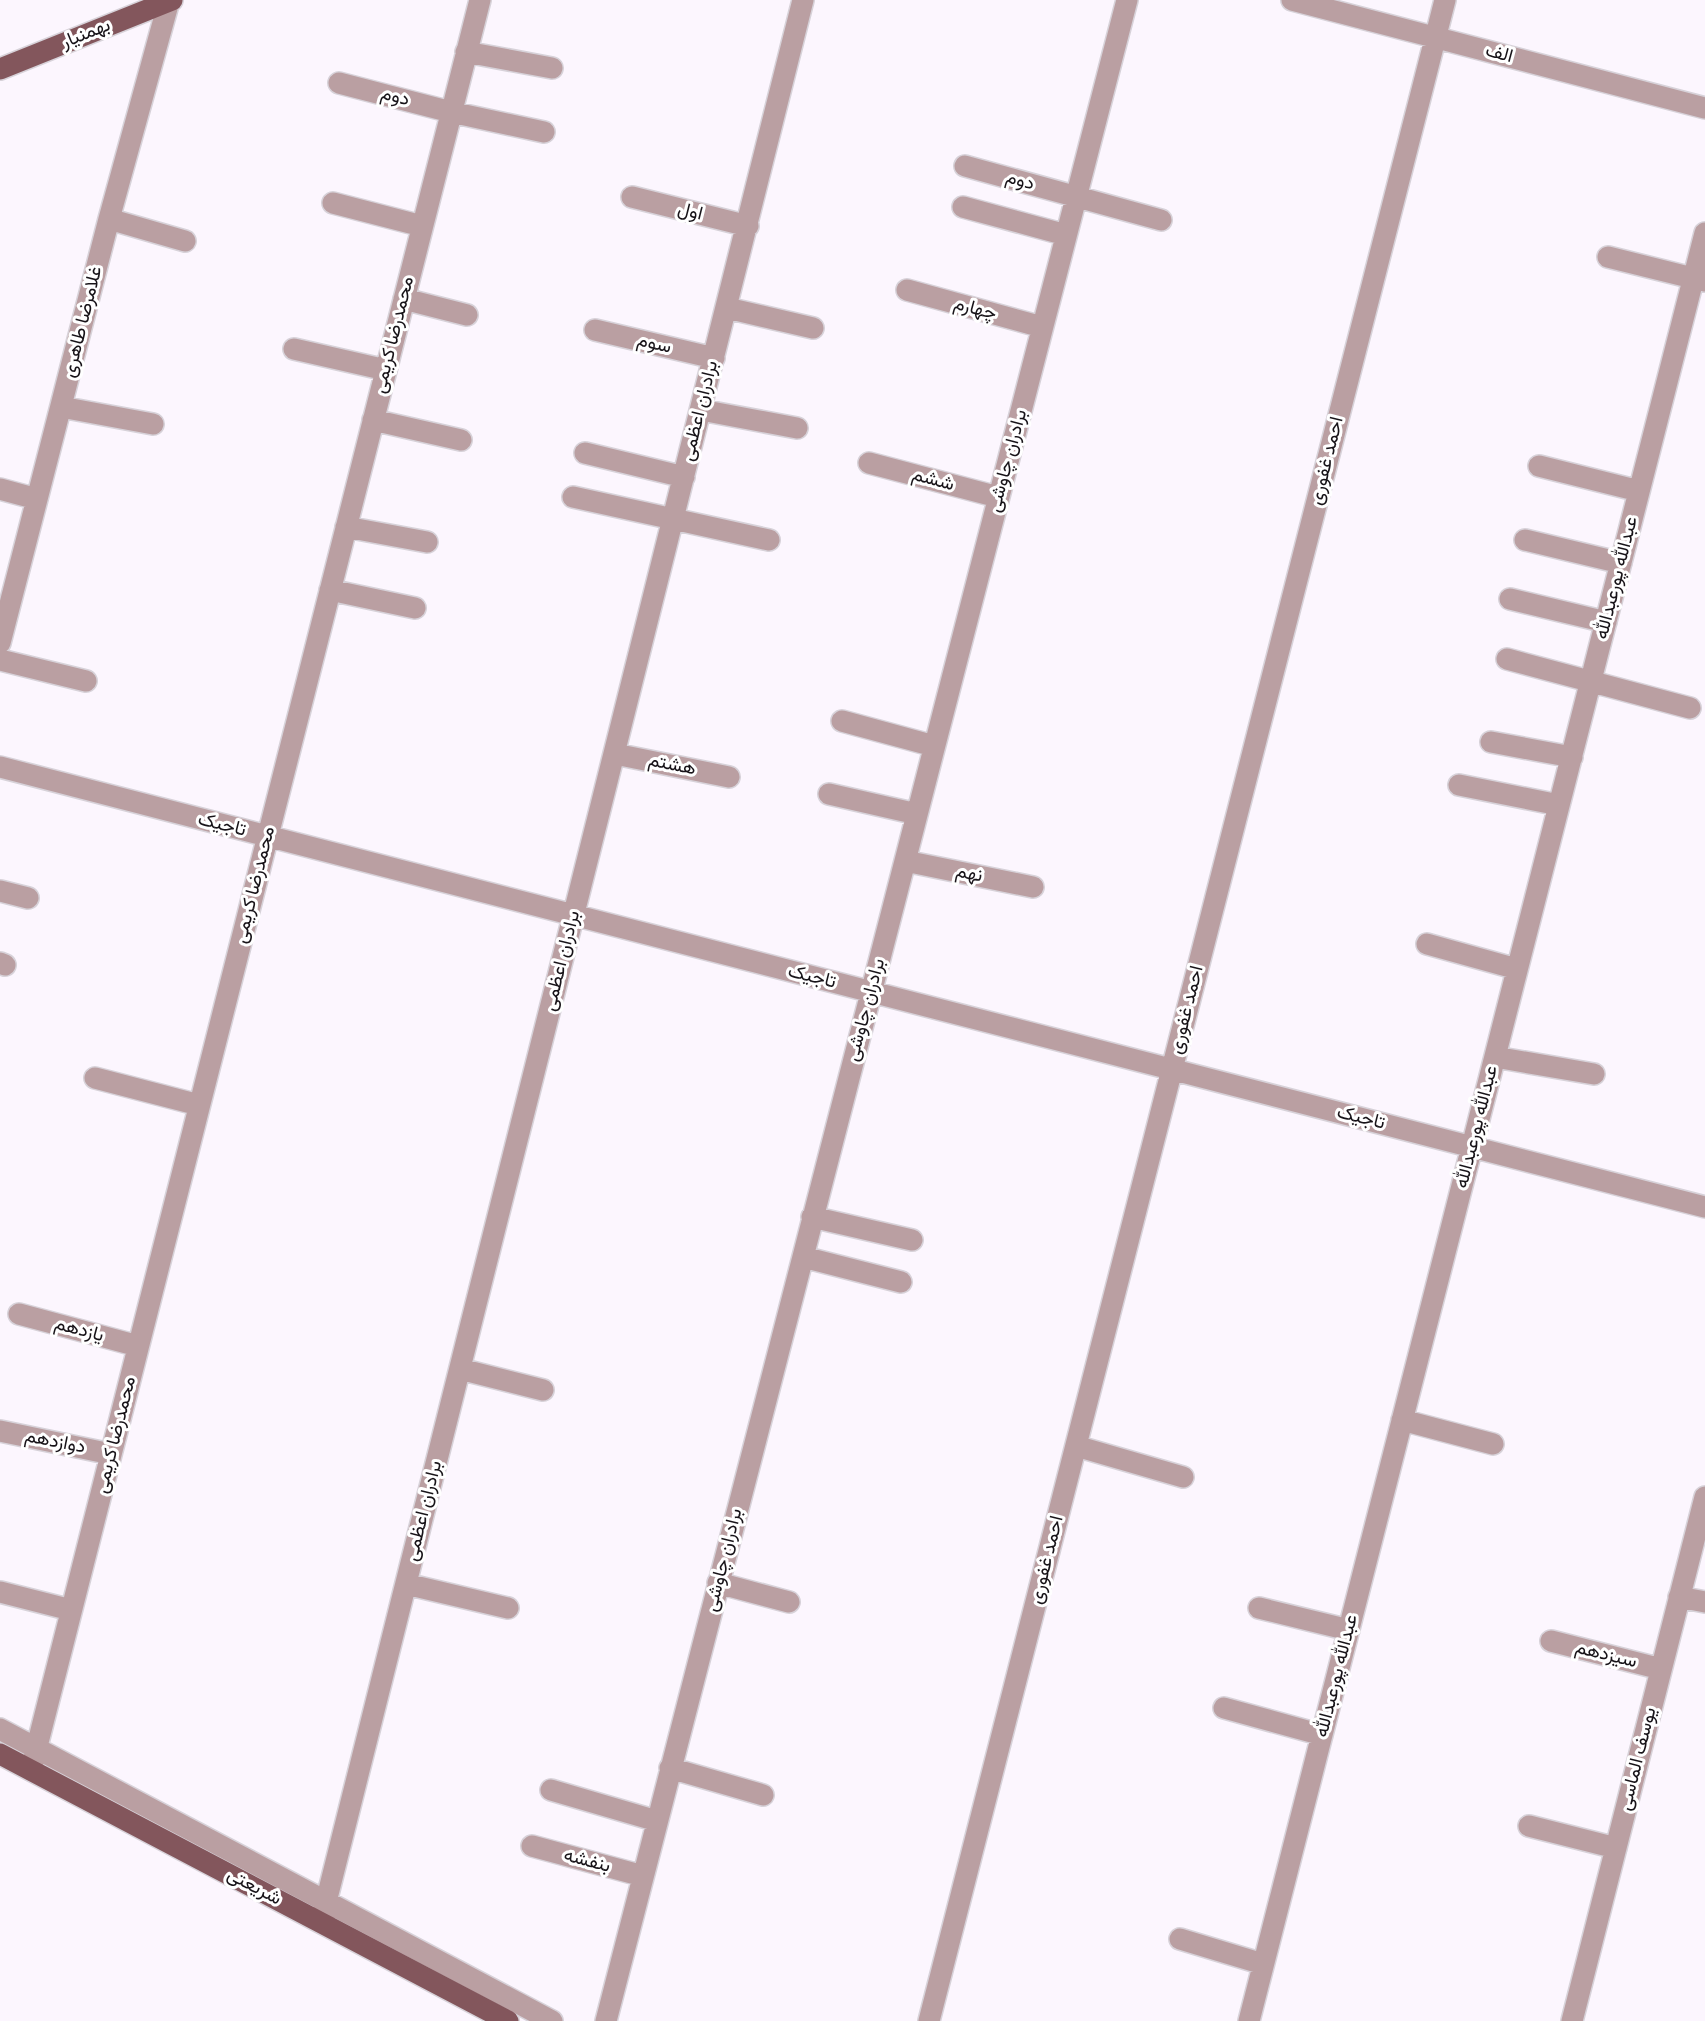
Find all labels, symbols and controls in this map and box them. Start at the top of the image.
street label: بهمنیار [57,13,114,55]
street label: الف [1483,39,1515,69]
street label: دوم [378,82,412,112]
street label: دوم [1003,165,1037,197]
street label: اول [675,197,705,227]
street label: غلامرضا طاهری [58,264,108,380]
street label: محمدرضا کریمی [368,274,420,396]
street label: چهارم [951,292,999,326]
street label: سوم [634,328,674,360]
street label: برادران اعظمی [676,358,724,464]
street label: برادران چاوشی [983,407,1033,515]
street label: احمد غفوری [1304,414,1350,508]
street label: ششم [909,463,957,497]
street label: عبدالله پورعبدالله [1590,514,1644,642]
street label: هشتم [646,749,698,781]
street label: تاجیک [195,807,249,843]
street label: محمدرضا کریمی [229,824,281,946]
street label: نهم [953,860,985,888]
street label: برادران اعظمی [538,908,586,1014]
street label: برادران چاوشی [841,956,891,1064]
street label: تاجیک [785,959,839,995]
street label: احمد غفوری [1164,963,1210,1057]
street label: عبدالله پورعبدالله [1450,1063,1504,1191]
street label: تاجیک [1334,1100,1388,1136]
street label: یازدهم [52,1312,106,1348]
street label: محمدرضا کریمی [90,1374,142,1496]
street label: دوازدهم [23,1424,87,1460]
street label: برادران اعظمی [400,1458,448,1564]
street label: برادران چاوشی [700,1506,748,1614]
street label: احمد غفوری [1024,1513,1070,1607]
street label: عبدالله پورعبدالله [1310,1612,1364,1740]
street label: سیزدهم [1573,1636,1639,1674]
street label: یوسف الماسی [1614,1705,1662,1813]
street label: بنفشه [561,1843,613,1879]
street label: شریعتی [223,1863,285,1911]

